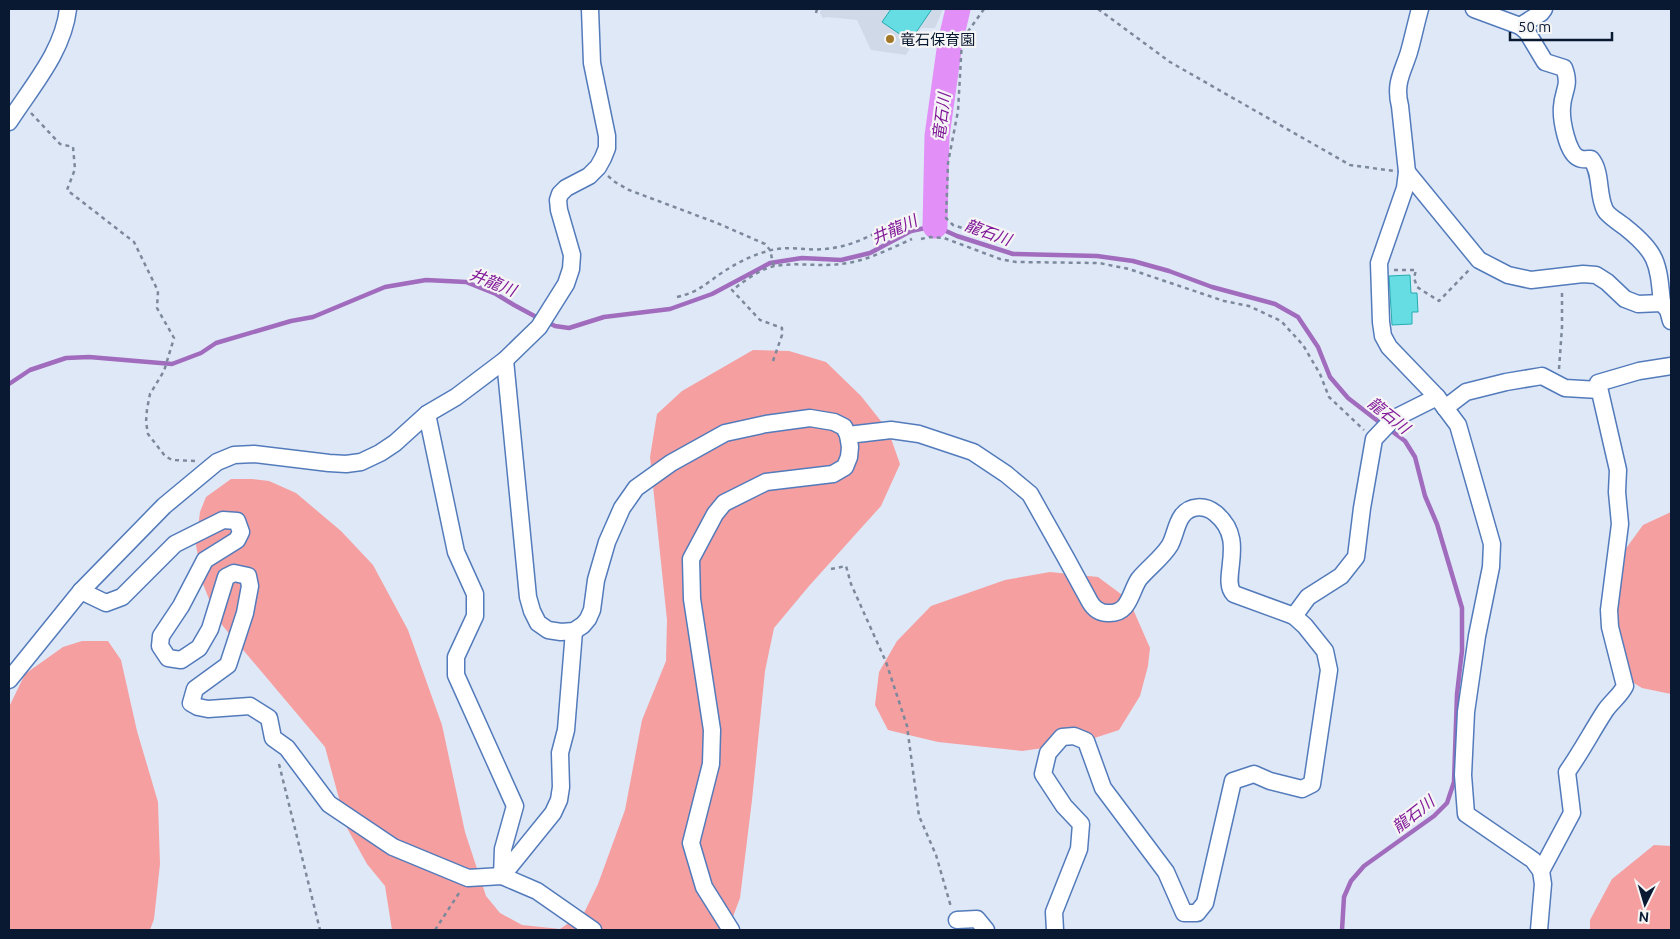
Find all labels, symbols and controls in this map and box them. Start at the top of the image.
scale bar [1510,10,1612,42]
text: 50 m [1518,18,1551,35]
place label: 竜石保育園 [900,31,975,48]
marker: 竜石保育園 [884,33,896,45]
water label: 竜石川 [929,90,953,142]
water label: 井龍川 [868,210,921,247]
water label: 龍石川 [962,215,1016,249]
water label: 井龍川 [467,265,520,300]
water label: 龍石川 [1365,393,1415,438]
water label: 龍石川 [1389,791,1439,836]
north arrow [1620,879,1670,929]
text: N [1638,909,1650,925]

